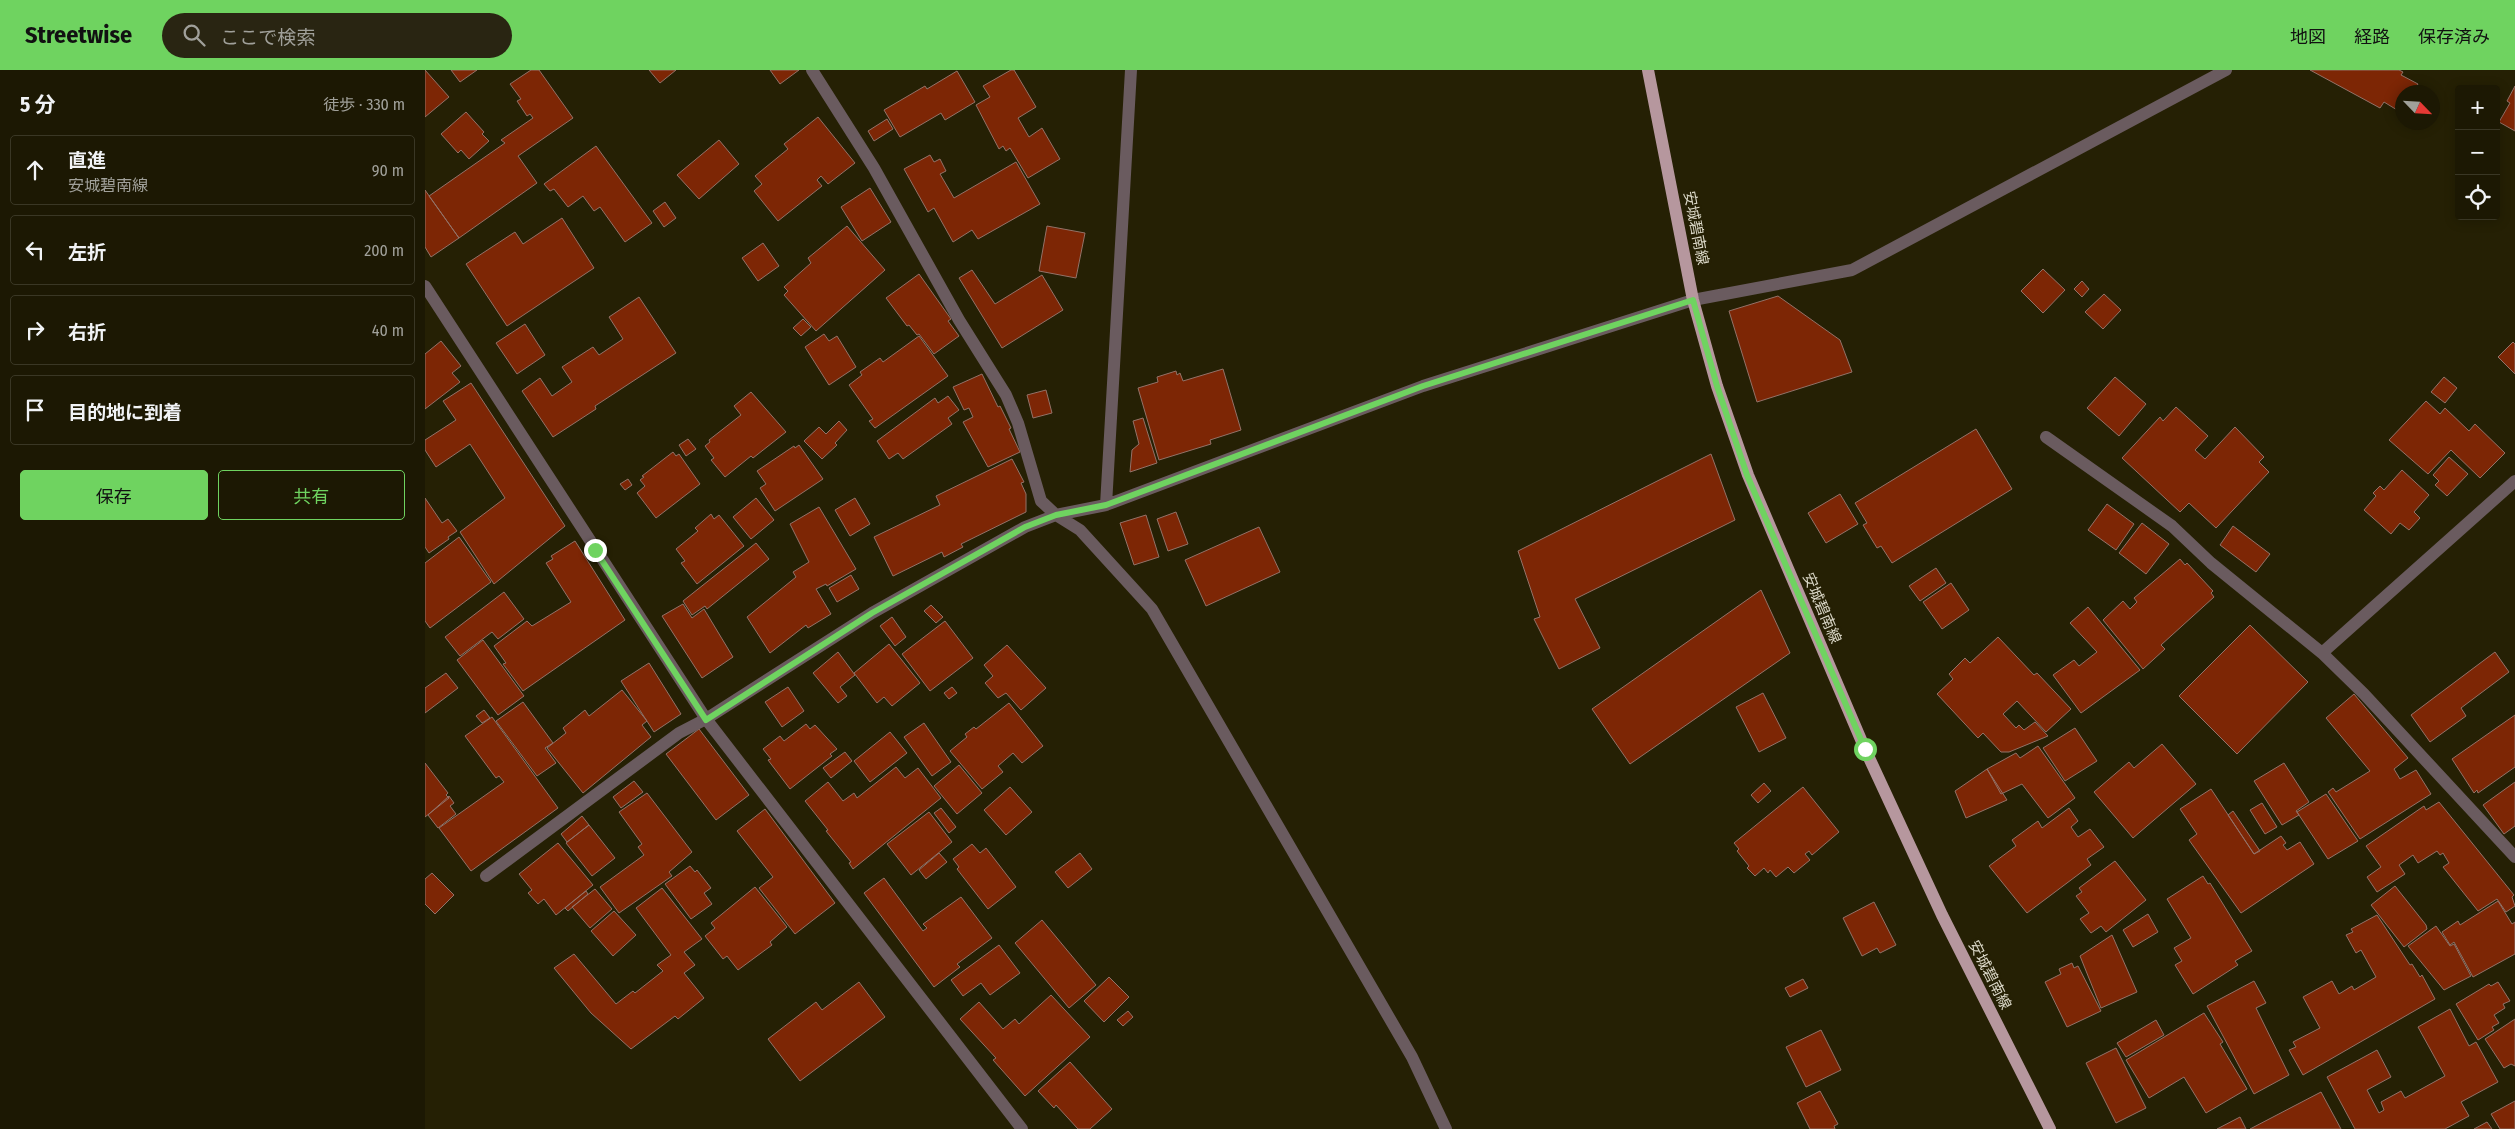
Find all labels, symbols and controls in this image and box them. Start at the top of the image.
search box [162,13,512,58]
text: Streetwise [25,21,132,49]
icon: search [180,21,208,49]
text: ここで検索 [220,26,315,49]
text: 地図 [2290,26,2326,48]
text: 経路 [2354,26,2390,48]
text: 保存済み [2418,26,2490,48]
north arrow [2395,85,2440,130]
map controls [2455,85,2500,220]
button: + [2455,85,2500,130]
text: 5 分 [20,92,56,118]
text: 徒歩 · 330 m [323,95,405,114]
button: − [2455,130,2500,175]
text: 直進 [68,149,106,172]
icon: ahead [21,156,49,184]
text: 90 m [372,161,404,180]
button: locate [2455,175,2500,220]
text: 安城碧南線 [68,176,148,195]
street label: 安城碧南線 [1680,189,1712,267]
icon: left [21,236,49,264]
text: 左折 [68,241,106,264]
text: 200 m [364,241,404,260]
icon: right [21,316,49,344]
text: 右折 [68,321,106,344]
text: 40 m [372,321,404,340]
icon: arrive [21,396,49,424]
text: 目的地に到着 [68,401,182,424]
button: 保存 [20,470,208,520]
button: 共有 [218,470,405,520]
route end [584,539,607,562]
street label: 安城碧南線 [1799,570,1845,646]
route start [1854,738,1877,761]
street label: 安城碧南線 [1965,937,2015,1013]

